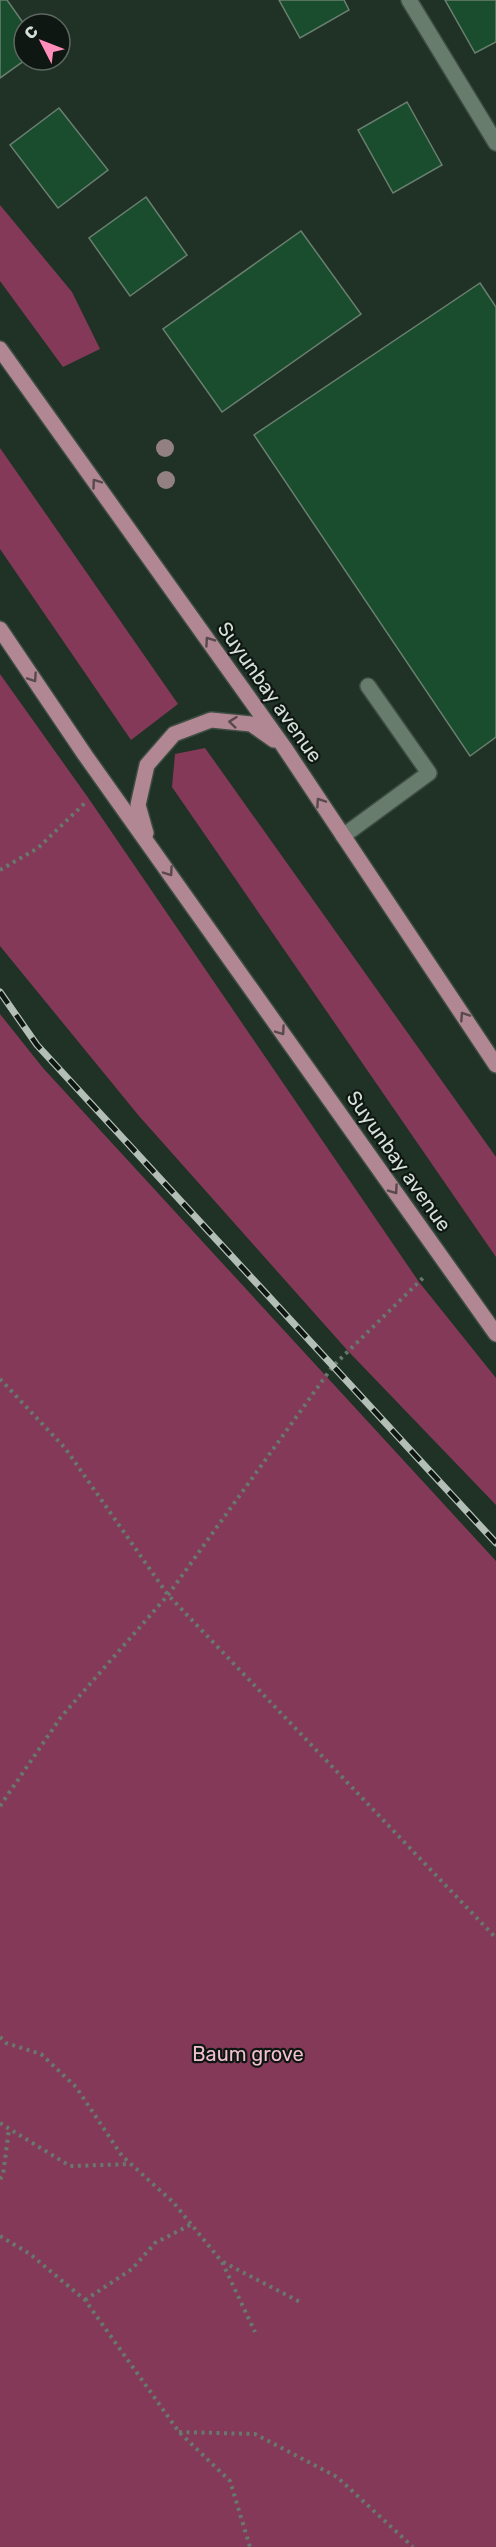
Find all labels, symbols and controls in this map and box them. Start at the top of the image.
north arrow [12,12,72,72]
text: С [20,22,42,43]
one-way arrow [92,478,103,489]
street label: Suyunbay avenue [213,617,327,767]
one-way arrow [205,637,216,648]
one-way arrow [25,671,36,682]
one-way arrow [228,716,237,729]
one-way arrow [316,797,327,808]
one-way arrow [162,865,173,876]
one-way arrow [459,1012,471,1022]
one-way arrow [274,1024,285,1035]
street label: Suyunbay avenue [342,1086,456,1236]
one-way arrow [387,1183,398,1194]
park label: Baum grove [192,2042,304,2066]

